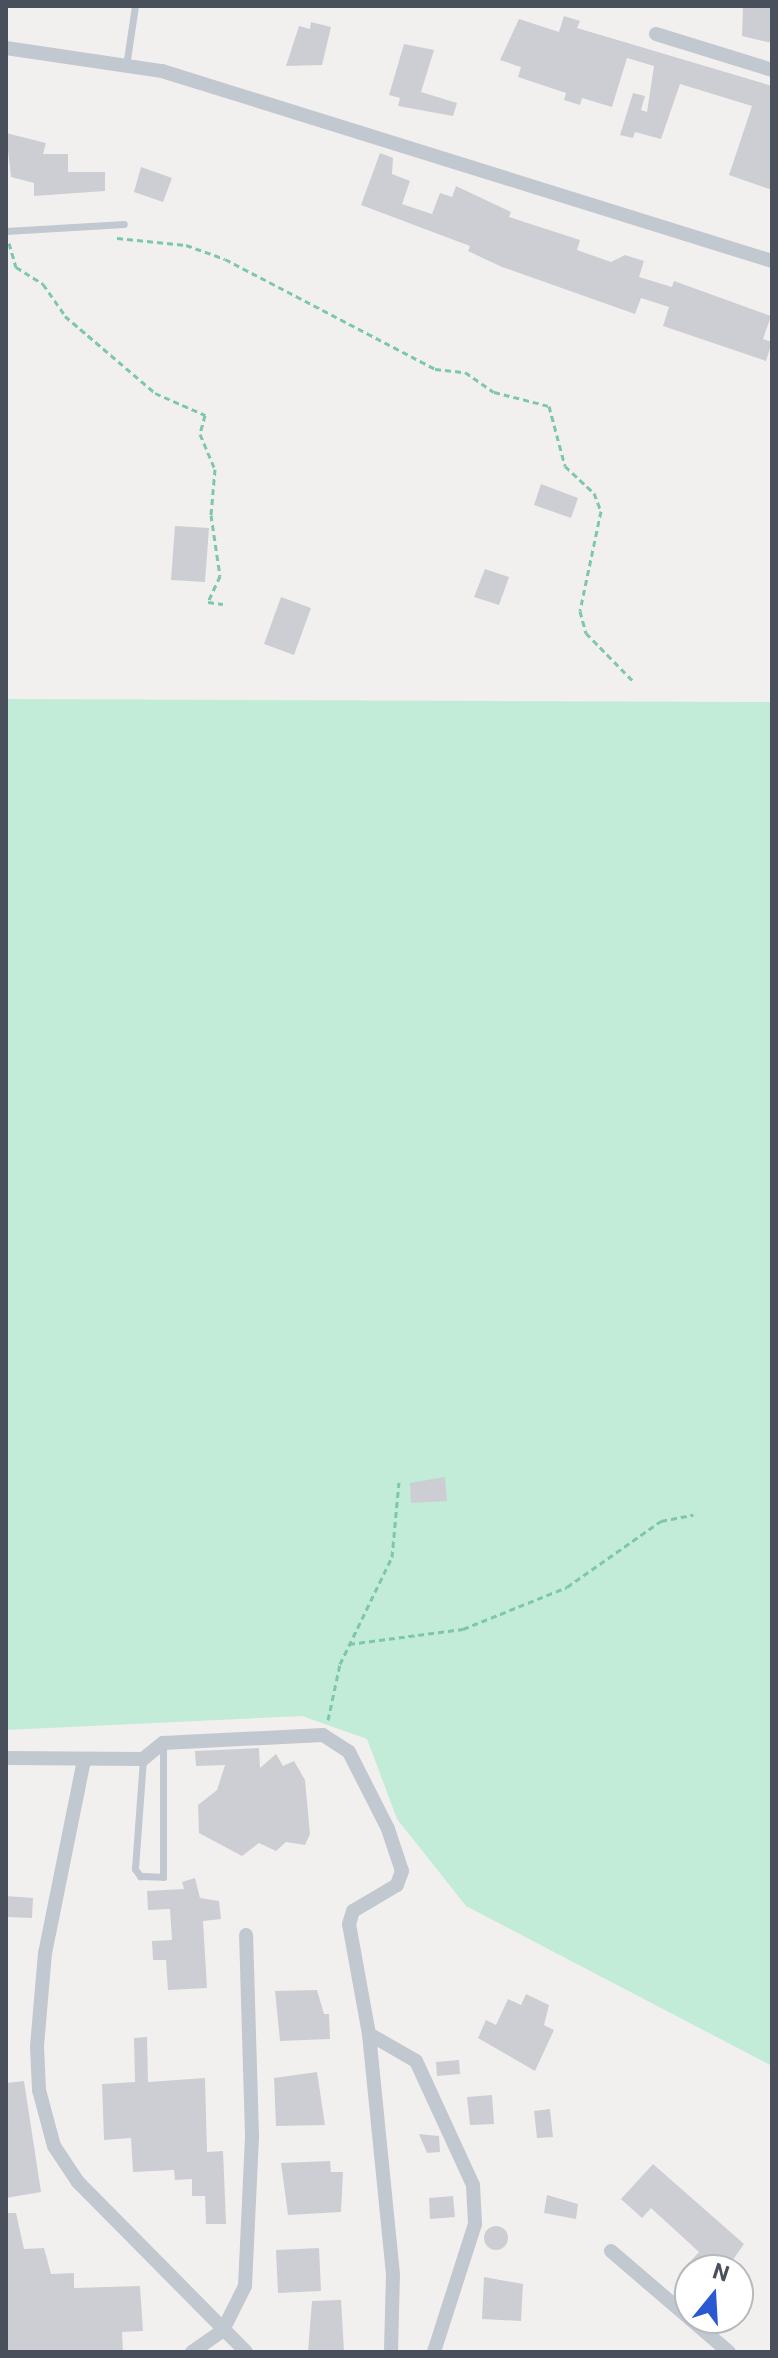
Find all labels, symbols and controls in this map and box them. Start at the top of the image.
north arrow [674,2254,754,2334]
text: N [710,2258,732,2287]

